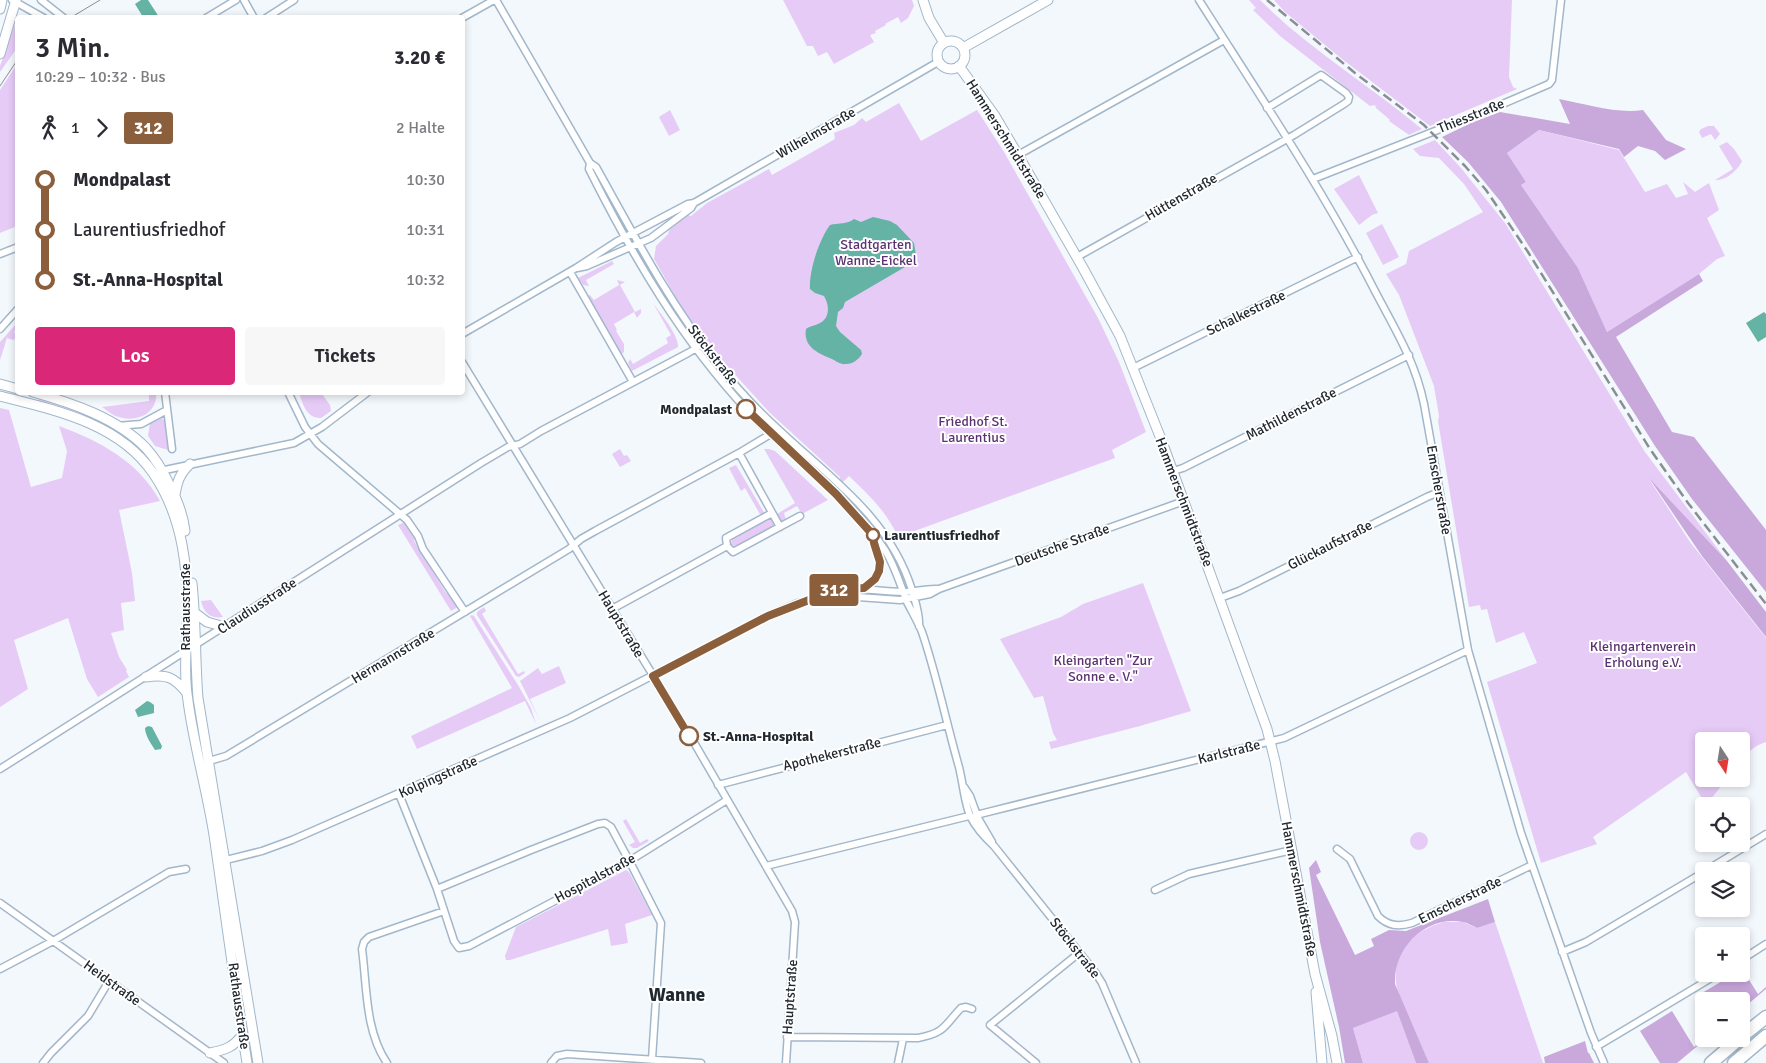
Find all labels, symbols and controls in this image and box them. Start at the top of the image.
text: 3 Min. [35,31,110,65]
text: 3.20 € [394,46,445,70]
text: 10:29 – 10:32 · Bus [35,67,166,87]
street label: Hammerschmidtstraße [962,76,1050,202]
street label: Thiesstraße [1435,95,1507,137]
street label: Wilhelmstraße [773,103,859,163]
icon: walk [35,114,63,142]
icon: forward [88,114,116,142]
text: 312 [134,117,163,139]
text: 1 [71,118,80,138]
text: 2 Halte [396,118,445,138]
text: Mondpalast [73,168,171,192]
text: 10:30 [406,170,445,190]
street label: Hüttenstraße [1142,170,1220,224]
text: Laurentiusfriedhof [73,218,225,242]
text: 10:31 [406,220,445,240]
park label: Stadtgarten Wanne-Eickel [835,236,917,269]
text: St.-Anna-Hospital [73,268,223,292]
text: 10:32 [406,270,445,290]
street label: Schalkestraße [1204,287,1288,339]
street label: Stöckstraße [684,321,742,389]
button: Los [35,327,235,385]
button: Tickets [245,327,445,385]
street label: Mathildenstraße [1243,384,1339,444]
marker: Mondpalast [736,399,756,419]
place label: Mondpalast [660,401,733,418]
park label: Friedhof St. Laurentius [938,413,1008,446]
street label: Hammerschmidtstraße [1151,435,1217,569]
street label: Emscherstraße [1423,444,1455,536]
street label: Glückaufstraße [1285,516,1375,574]
street label: Deutsche Straße [1012,520,1112,570]
place label: Laurentiusfriedhof [884,527,1000,544]
marker: Laurentiusfriedhof [866,528,880,542]
street label: Rathausstraße [177,563,194,651]
street label: Claudiusstraße [214,574,300,638]
line badge: 312 [805,574,863,606]
text: 312 [819,579,849,601]
street label: Hauptstraße [594,587,648,661]
street label: Hermannstraße [348,624,438,688]
park label: Kleingartenverein Erholung e.V. [1590,638,1696,671]
park label: Kleingarten "Zur Sonne e. V." [1054,652,1153,685]
marker: St.-Anna-Hospital [679,726,699,746]
place label: St.-Anna-Hospital [703,728,814,745]
north arrow [1695,732,1750,788]
map controls [1695,732,1750,1047]
street label: Apothekerstraße [781,734,883,774]
street label: Karlstraße [1196,736,1262,768]
street label: Kolpingstraße [396,752,480,802]
button: locate [1695,797,1750,852]
street label: Hammerschmidtstraße [1278,820,1320,958]
street label: Hospitalstraße [552,850,638,906]
button: layers [1695,862,1750,917]
street label: Emscherstraße [1416,873,1504,927]
street label: Stöckstraße [1046,914,1104,982]
button: + [1695,927,1750,982]
street label: Heidstraße [80,957,144,1009]
street label: Hauptstraße [779,959,801,1035]
street label: Rathausstraße [224,961,254,1051]
district label: Wanne [649,983,705,1007]
button: − [1695,992,1750,1047]

